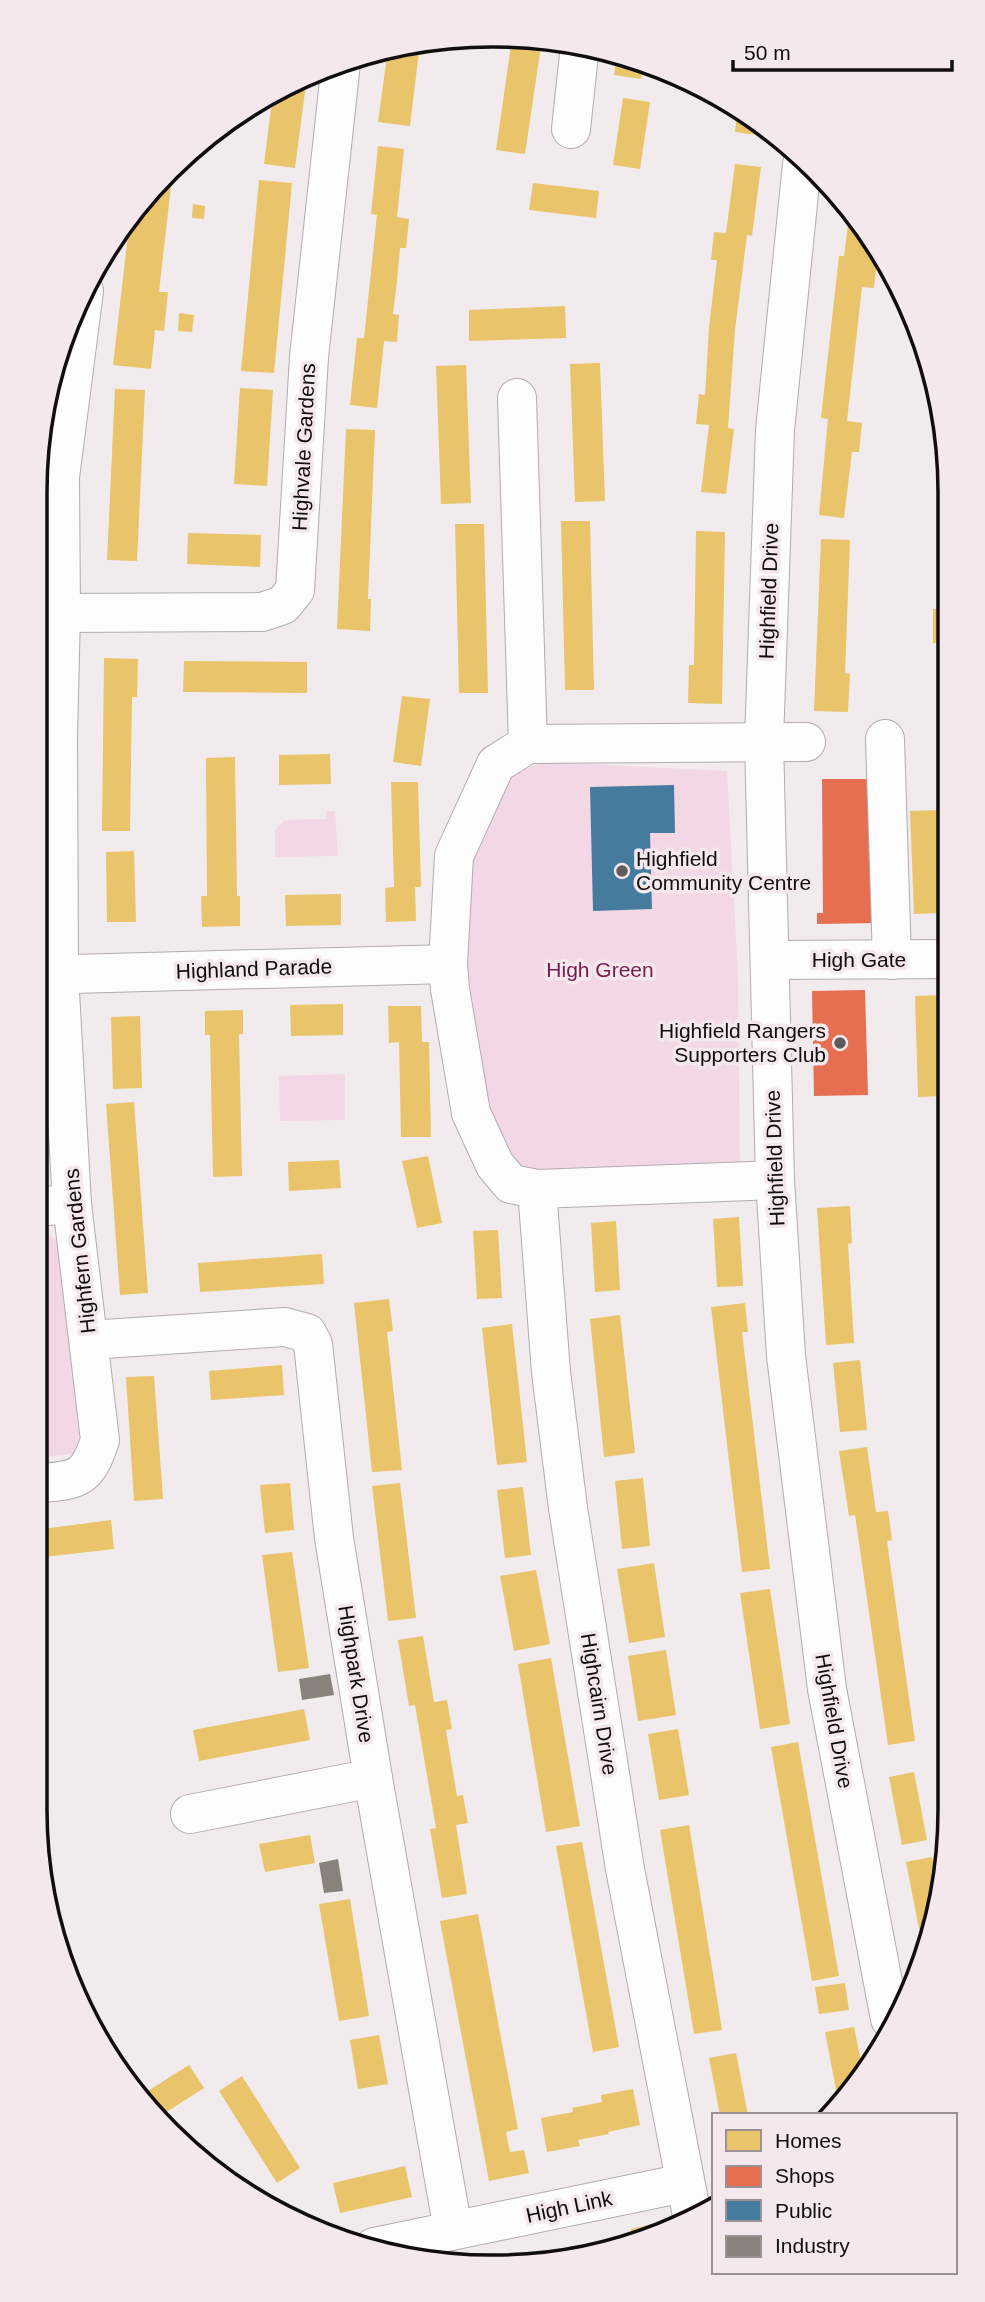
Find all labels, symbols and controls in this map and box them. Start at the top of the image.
scale bar [733,28,952,72]
text: 50 m [744,41,791,64]
street label: Highvale Gardens [288,362,319,532]
street label: Highfield Drive [755,522,782,660]
place label: Highfield Community Centre [636,847,811,894]
marker: Highfield Community Centre [614,863,630,879]
street label: High Gate [812,948,906,971]
street label: Highland Parade [175,954,333,983]
park label: High Green [546,958,654,981]
place label: Highfield Rangers Supporters Club [659,1019,826,1066]
marker: Highfield Rangers Supporters Club [832,1035,848,1051]
street label: Highfield Drive [761,1089,788,1227]
street label: Highfern Gardens [59,1167,100,1335]
street label: Highpark Drive [334,1604,379,1744]
street label: Highcairn Drive [577,1631,622,1777]
street label: Highfield Drive [811,1652,858,1790]
legend [712,2113,957,2274]
text: Homes [775,2129,842,2152]
text: Shops [775,2164,835,2187]
street label: High Link [524,2186,615,2227]
text: Public [775,2199,832,2222]
text: Industry [775,2234,850,2257]

